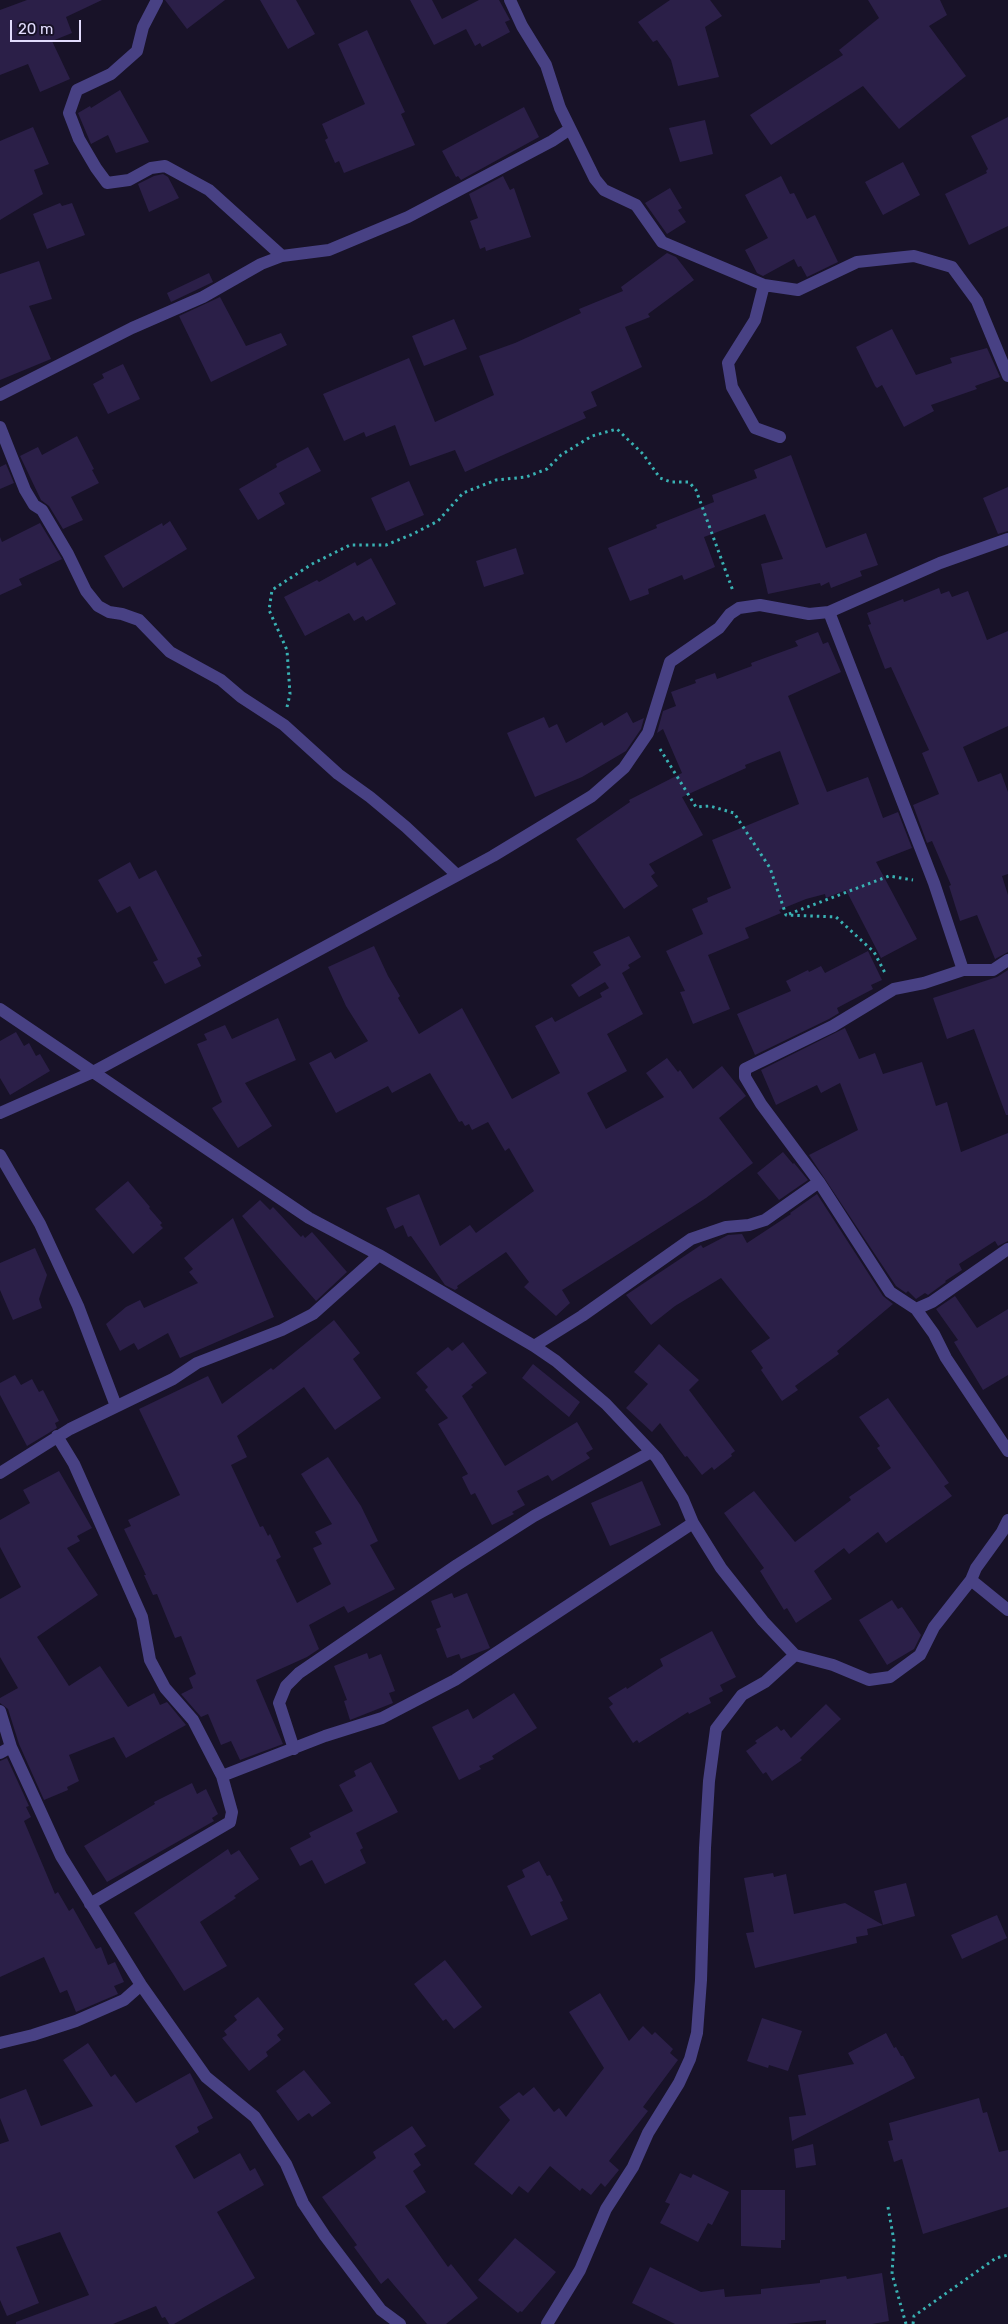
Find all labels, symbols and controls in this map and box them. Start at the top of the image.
scale bar [12,10,84,42]
text: 20 m [18,20,53,38]

